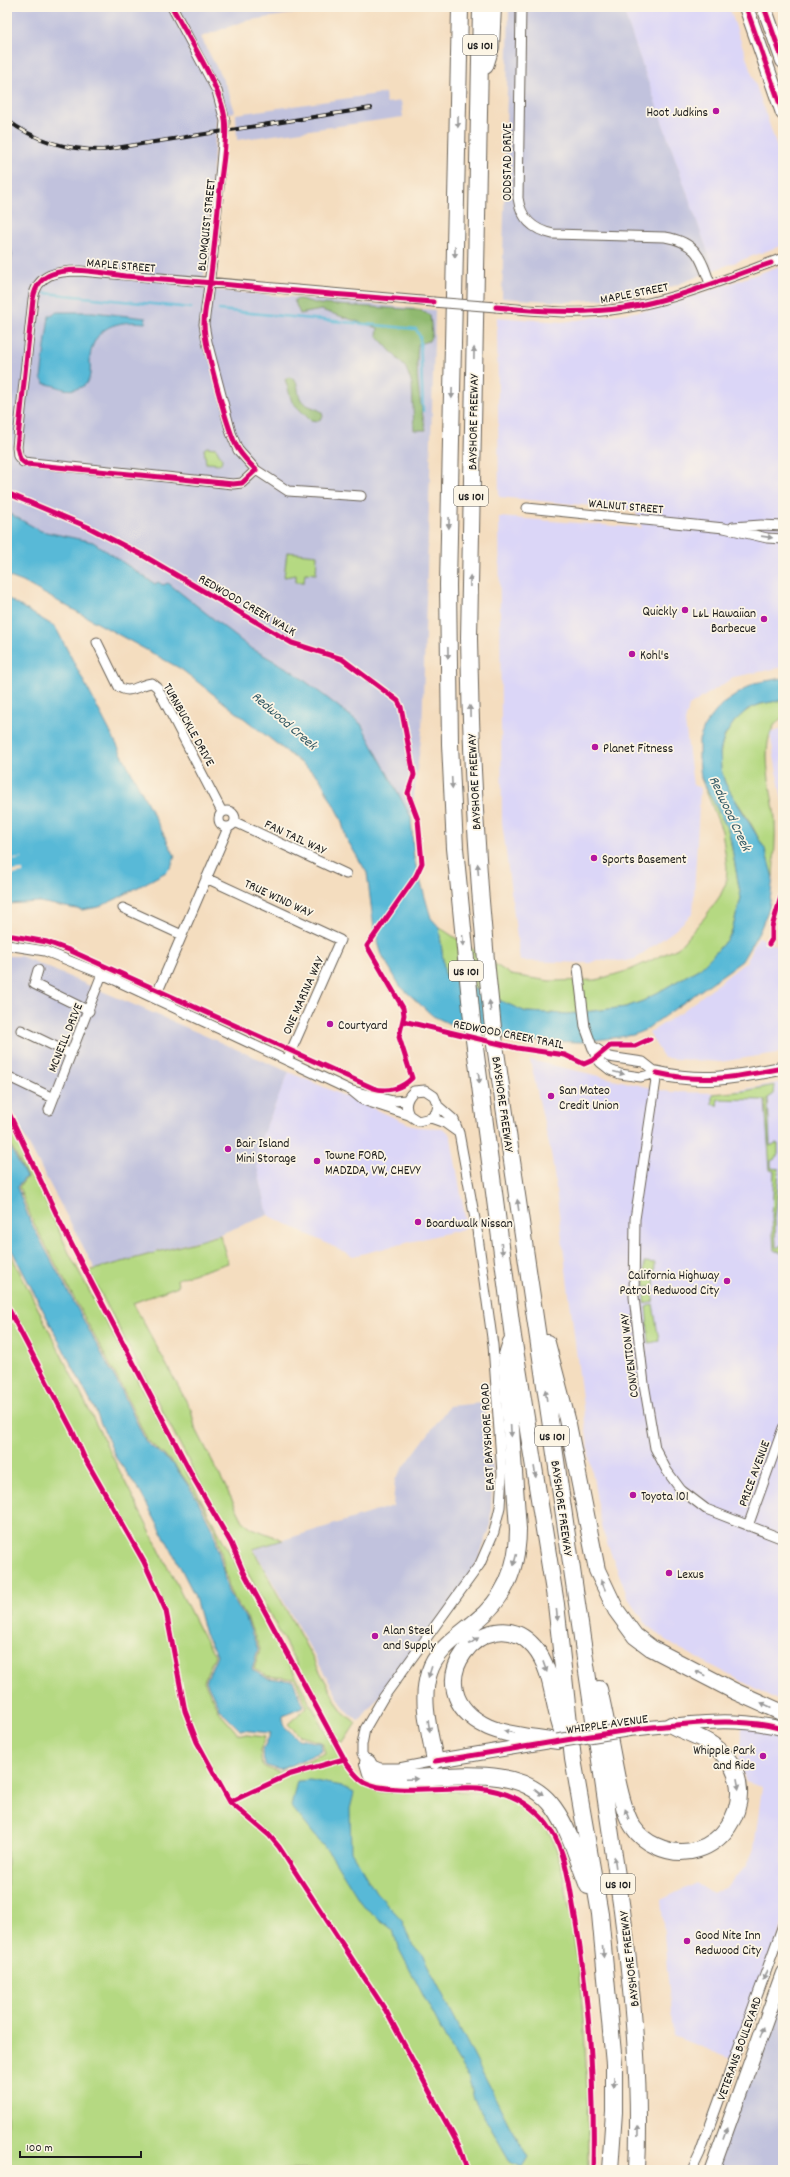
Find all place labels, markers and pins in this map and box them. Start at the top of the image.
place label: Hoot Judkins [646,104,708,123]
marker: Hoot Judkins [711,106,721,116]
place label: Quickly [643,603,678,622]
marker: Quickly [680,605,690,615]
place label: L&L Hawaiian Barbecue [693,605,756,639]
marker: L&L Hawaiian Barbecue [759,614,769,624]
place label: Kohl's [640,647,669,666]
marker: Kohl's [627,649,637,659]
place label: Planet Fitness [603,740,673,759]
marker: Planet Fitness [590,742,600,752]
place label: Sports Basement [602,851,687,870]
marker: Sports Basement [589,853,599,863]
place label: Courtyard [338,1017,388,1036]
marker: Courtyard [325,1019,335,1029]
place label: San Mateo Credit Union [559,1082,619,1116]
marker: San Mateo Credit Union [546,1091,556,1101]
place label: Bair Island Mini Storage [236,1135,296,1169]
marker: Bair Island Mini Storage [223,1144,233,1154]
place label: Towne FORD, MADZDA, VW, CHEVY [325,1147,422,1181]
marker: Towne FORD, MADZDA, VW, CHEVY [312,1156,322,1166]
place label: Boardwalk Nissan [426,1215,513,1234]
marker: Boardwalk Nissan [413,1217,423,1227]
place label: California Highway Patrol Redwood City [619,1267,720,1301]
marker: California Highway Patrol Redwood City [722,1276,732,1286]
place label: Toyota 101 [641,1488,689,1507]
marker: Toyota 101 [628,1490,638,1500]
place label: Lexus [677,1566,704,1585]
marker: Lexus [664,1568,674,1578]
place label: Alan Steel and Supply [383,1622,437,1656]
marker: Alan Steel and Supply [370,1631,380,1641]
place label: Whipple Park and Ride [693,1742,755,1776]
marker: Whipple Park and Ride [758,1751,768,1761]
place label: Good Nite Inn Redwood City [695,1927,762,1961]
marker: Good Nite Inn Redwood City [682,1936,692,1946]

